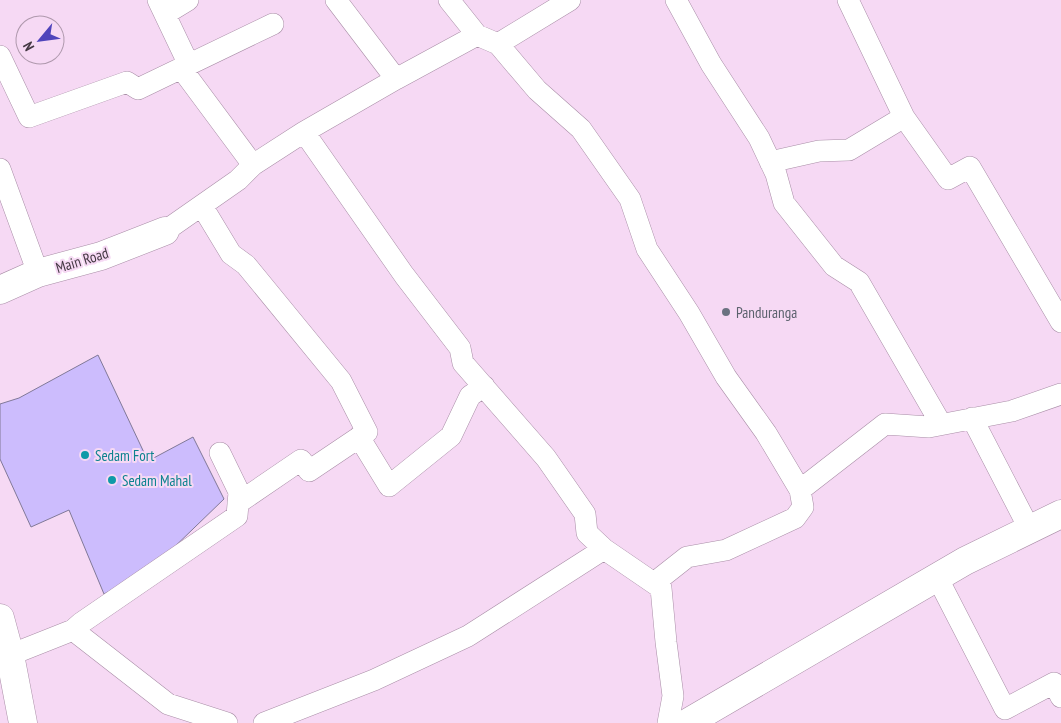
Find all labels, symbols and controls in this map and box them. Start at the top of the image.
north arrow [15,15,65,65]
text: N [19,39,38,54]
street label: Main Road [53,243,111,277]
place label: Panduranga [736,303,797,322]
marker: Panduranga [720,306,732,318]
place label: Sedam Fort [95,446,154,465]
marker: Sedam Fort [79,449,91,461]
place label: Sedam Mahal [122,471,192,490]
marker: Sedam Mahal [106,474,118,486]

